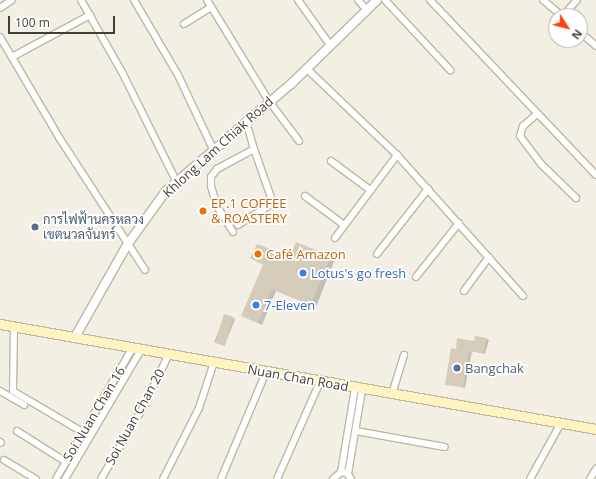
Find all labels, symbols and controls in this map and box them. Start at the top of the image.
scale bar [10,8,117,34]
north arrow [548,8,588,48]
text: 100 m [15,14,50,31]
text: N [569,27,586,43]
street label: Khlong Lam Chiak Road [160,93,276,201]
place label: EP.1 COFFEE & ROASTERY [211,196,287,227]
marker: EP.1 COFFEE & ROASTERY [198,206,208,216]
place label: การไฟฟ้านครหลวง เขตนวลจันทร์ [43,212,144,243]
marker: การไฟฟ้านครหลวง เขตนวลจันทร์ [30,222,40,232]
place label: Café Amazon [266,246,346,262]
marker: Café Amazon [253,249,263,259]
place label: Lotus's go fresh [311,265,406,281]
marker: Lotus's go fresh [298,268,308,278]
place label: 7-Eleven [264,297,315,313]
marker: 7-Eleven [251,300,261,310]
place label: Bangchak [465,360,524,376]
street label: Nuan Chan Road [246,361,350,395]
marker: Bangchak [452,363,462,373]
street label: Soi Nuan Chan 16 [60,364,128,464]
street label: Soi Nuan Chan 20 [102,366,168,468]

